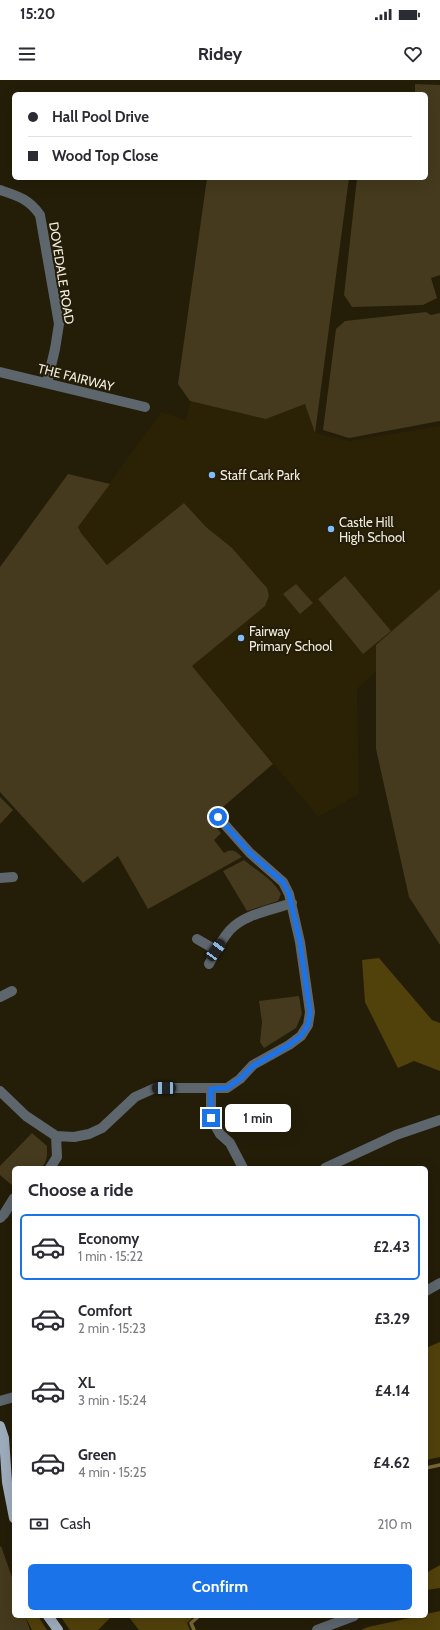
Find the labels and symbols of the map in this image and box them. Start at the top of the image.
street label: DOVEDALE ROAD [46,221,78,325]
street label: THE FAIRWAY [36,360,116,394]
place label: Staff Cark Park [220,467,300,483]
marker: Staff Cark Park [207,470,217,480]
place label: Castle Hill High School [339,514,405,545]
marker: Castle Hill High School [326,524,336,534]
place label: Fairway Primary School [249,623,332,654]
marker: Fairway Primary School [236,633,246,643]
route start [209,808,227,826]
car [204,937,228,963]
car [152,1082,176,1094]
callout: 1 min [225,1104,291,1132]
route end [202,1109,220,1127]

